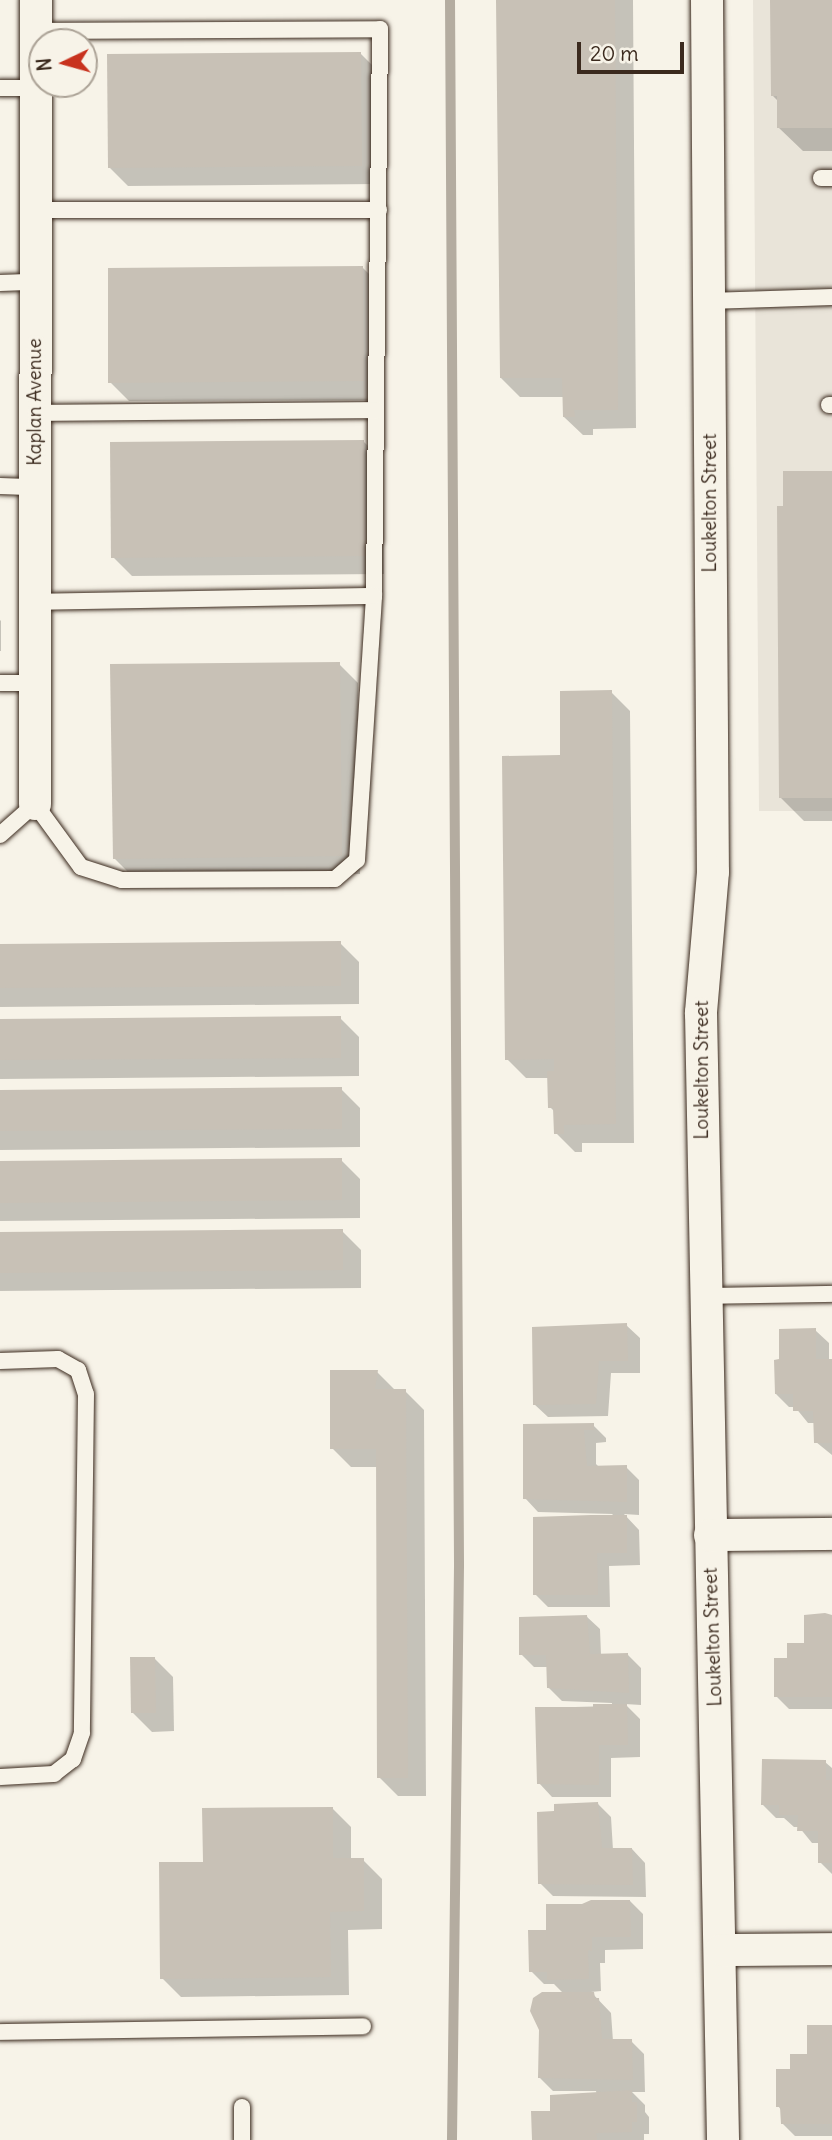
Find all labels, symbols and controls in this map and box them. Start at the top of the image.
north arrow [28,28,98,98]
scale bar [580,28,687,72]
text: 20 m [590,40,639,67]
text: N [32,57,57,72]
street label: Kaplan Avenue [24,338,46,466]
street label: Loukelton Street [699,433,721,573]
street label: Loukelton Street [691,1000,713,1140]
street label: Loukelton Street [699,1567,727,1707]

